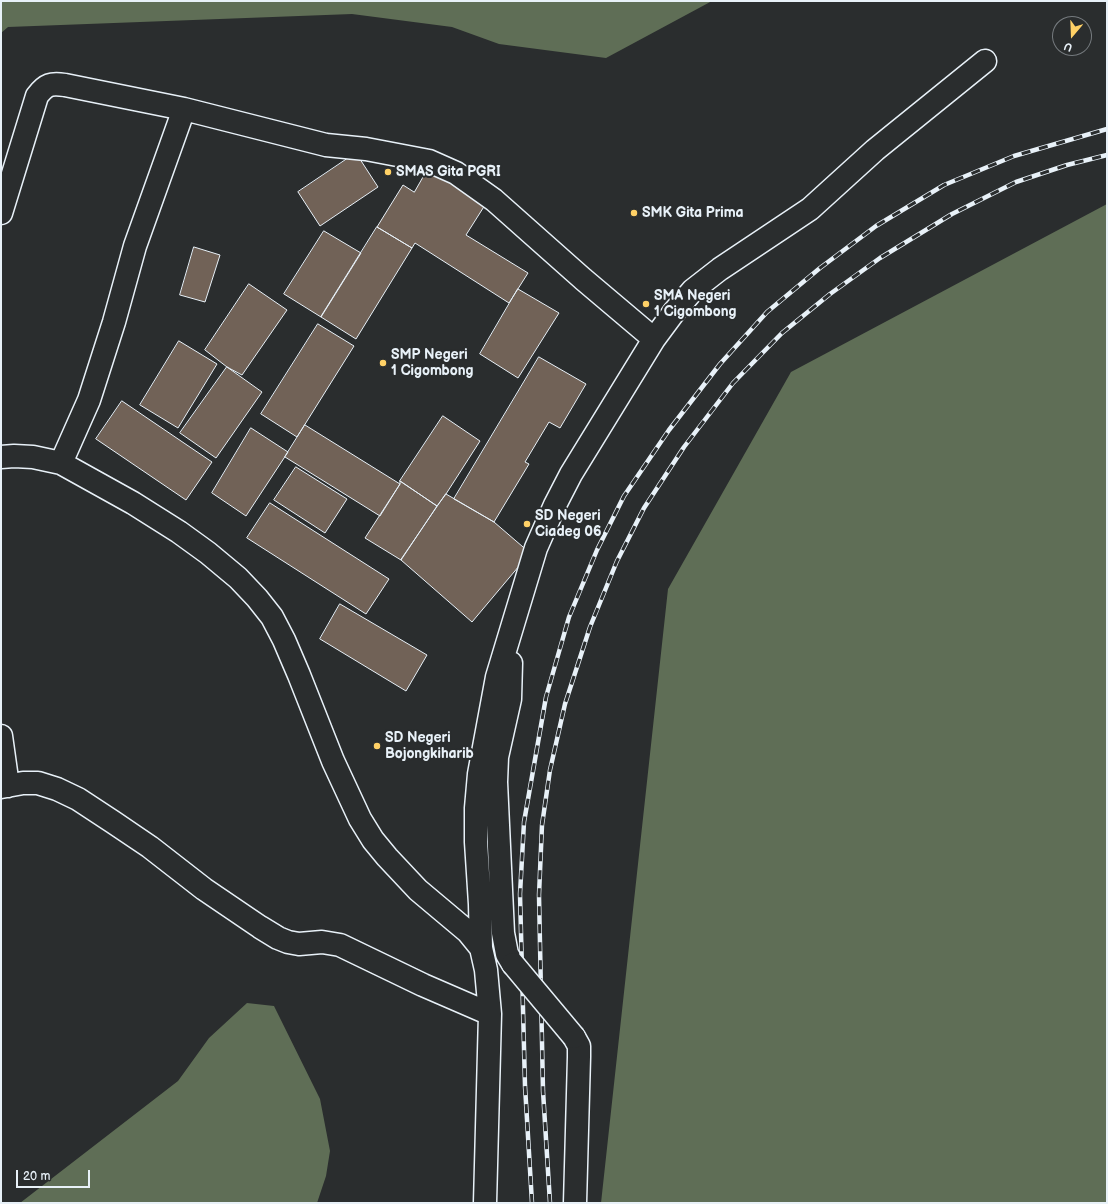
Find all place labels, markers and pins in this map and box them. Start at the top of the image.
place label: SMAS Gita PGRI [396,164,501,180]
marker: SMAS Gita PGRI [383,167,393,177]
place label: SMK Gita Prima [642,205,744,221]
marker: SMK Gita Prima [629,208,639,218]
place label: SMA Negeri 1 Cigombong [654,288,736,320]
marker: SMA Negeri 1 Cigombong [641,299,651,309]
place label: SMP Negeri 1 Cigombong [391,347,473,380]
marker: SMP Negeri 1 Cigombong [378,358,388,368]
place label: SD Negeri Ciadeg 06 [535,508,602,540]
marker: SD Negeri Ciadeg 06 [522,519,532,529]
place label: SD Negeri Bojongkiharib [385,730,474,762]
marker: SD Negeri Bojongkiharib [372,741,382,751]

